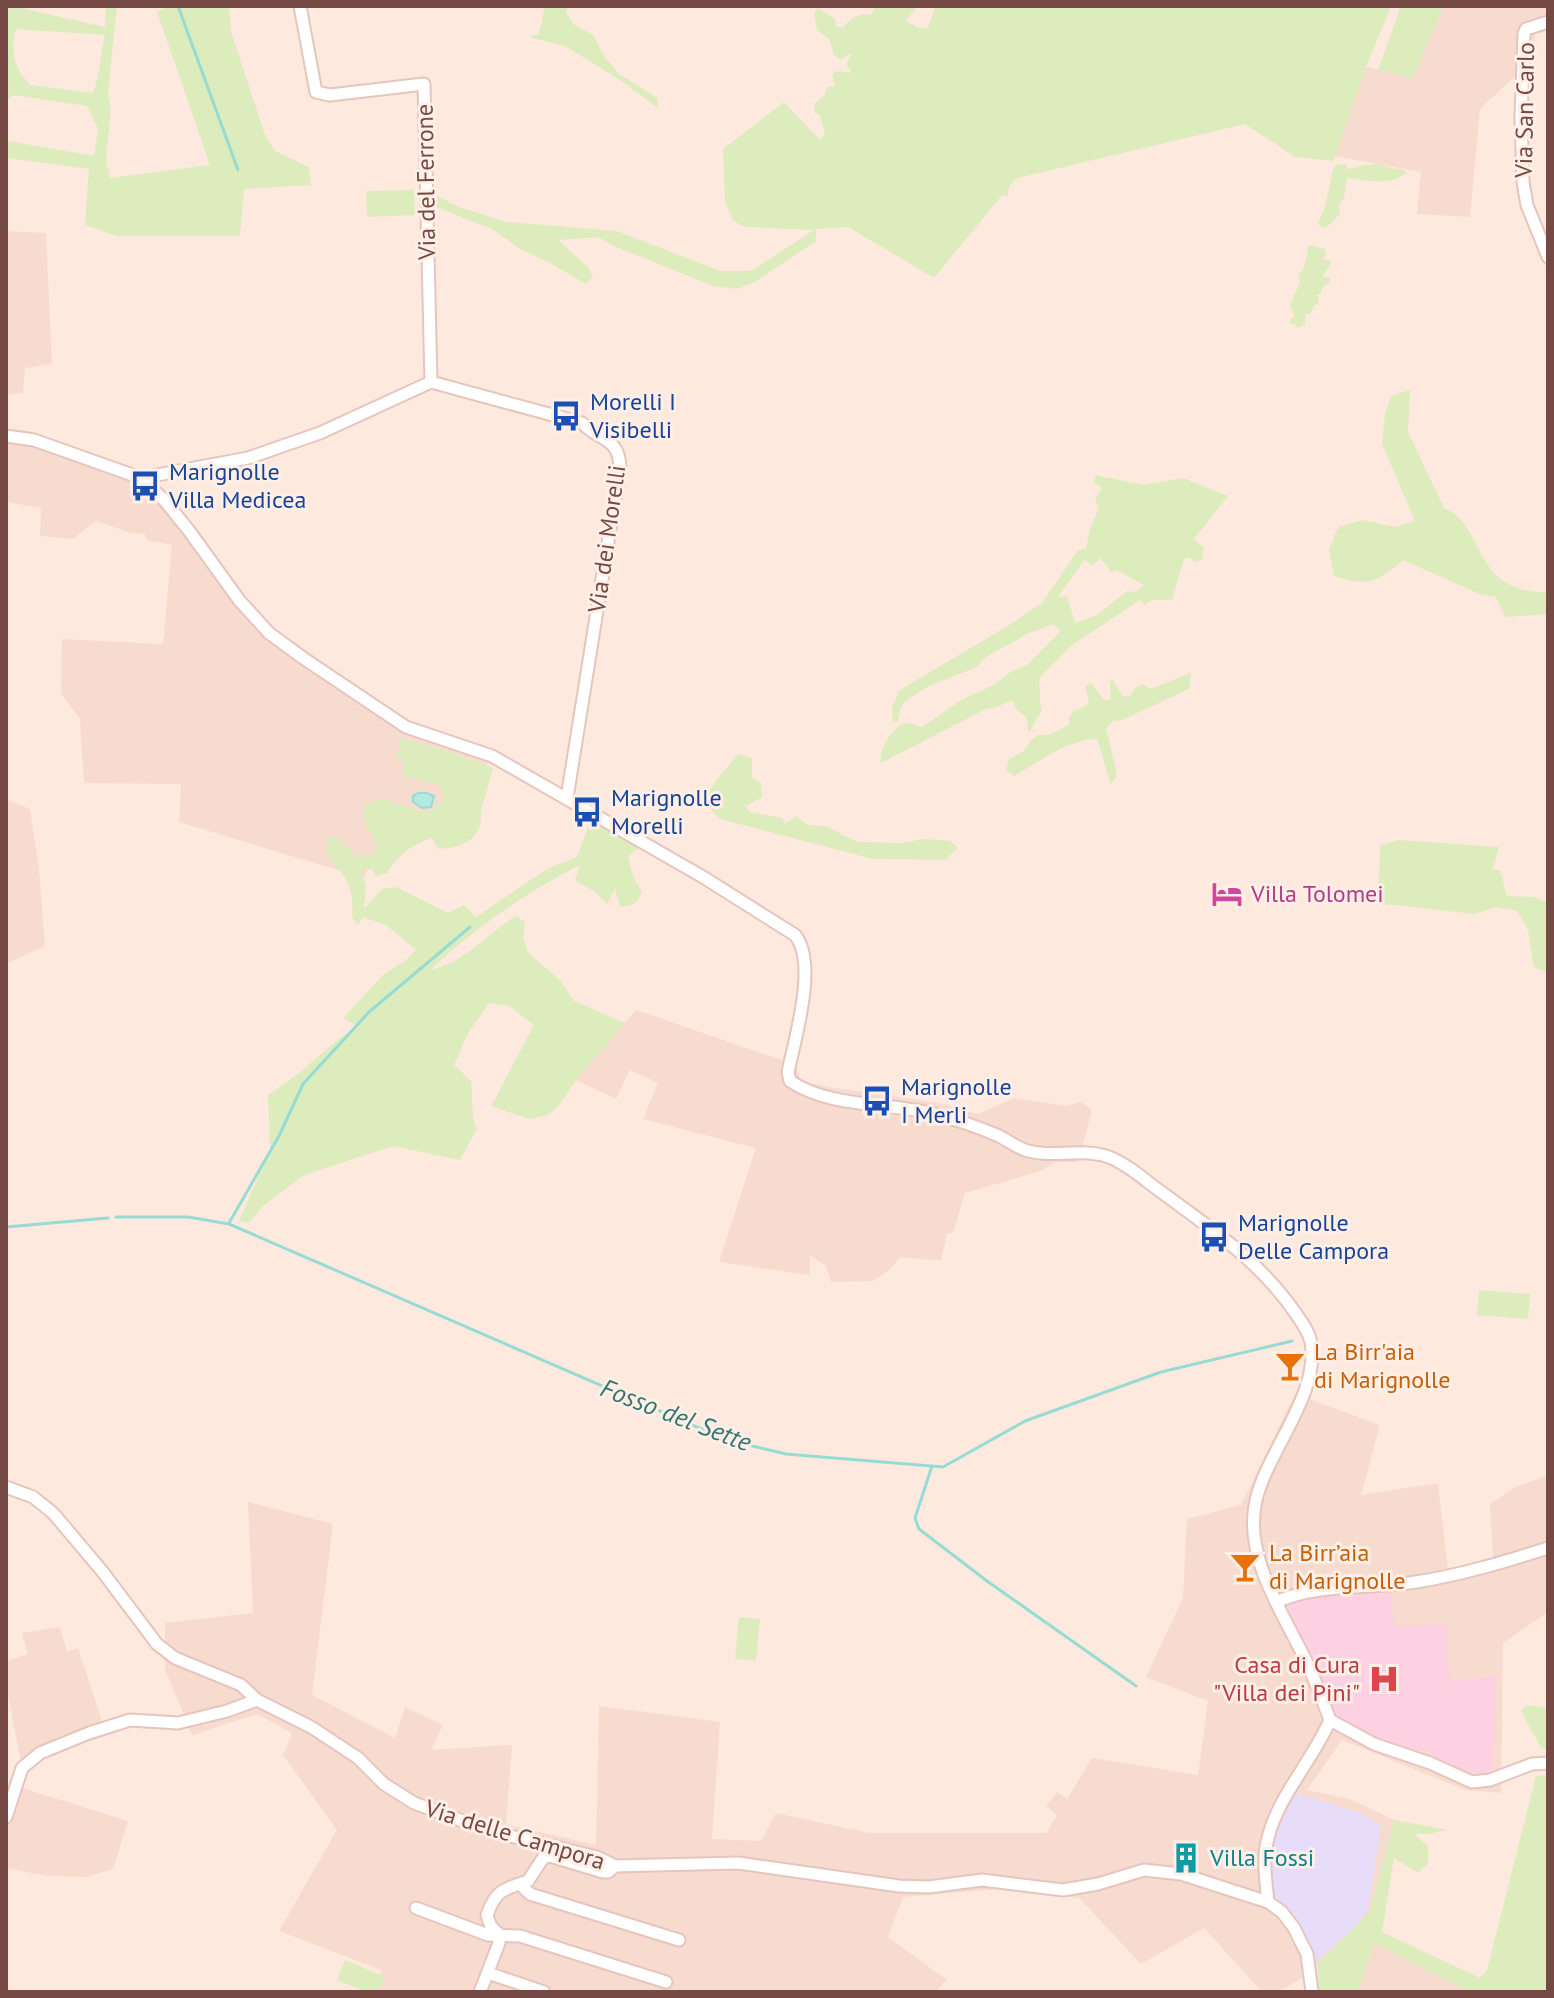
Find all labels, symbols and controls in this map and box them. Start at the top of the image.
street label: Via San Carlo [1508,42,1541,179]
street label: Via del Ferrone [409,104,442,261]
place label: Morelli I Visibelli [589,386,676,445]
bus stop icon: Morelli I Visibelli [549,399,583,433]
place label: Marignolle Villa Medicea [168,456,306,515]
street label: Via dei Morelli [581,463,632,616]
bus stop icon: Marignolle Villa Medicea [128,469,162,503]
place label: Marignolle Morelli [611,782,722,841]
bus stop icon: Marignolle Morelli [570,795,604,829]
hotel icon: Villa Tolomei [1210,877,1244,911]
place label: Villa Tolomei [1250,878,1384,909]
place label: Marignolle I Merli [901,1071,1012,1130]
bus stop icon: Marignolle I Merli [860,1084,894,1118]
place label: Marignolle Delle Campora [1238,1207,1389,1266]
bus stop icon: Marignolle Delle Campora [1197,1220,1231,1254]
place label: La Birr'aia di Marignolle [1314,1336,1450,1395]
bar icon: La Birr'aia di Marignolle [1273,1349,1307,1383]
water label: Fosso del Sette [596,1371,756,1458]
place label: La Birr’aia di Marignolle [1269,1537,1405,1596]
bar icon: La Birr’aia di Marignolle [1228,1550,1262,1584]
place label: Casa di Cura "Villa dei Pini" [1213,1649,1360,1708]
hospital icon: Casa di Cura "Villa dei Pini" [1367,1662,1401,1696]
street label: Via delle Campora [420,1792,609,1877]
building icon: Villa Fossi [1169,1841,1203,1875]
place label: Villa Fossi [1209,1842,1314,1873]

